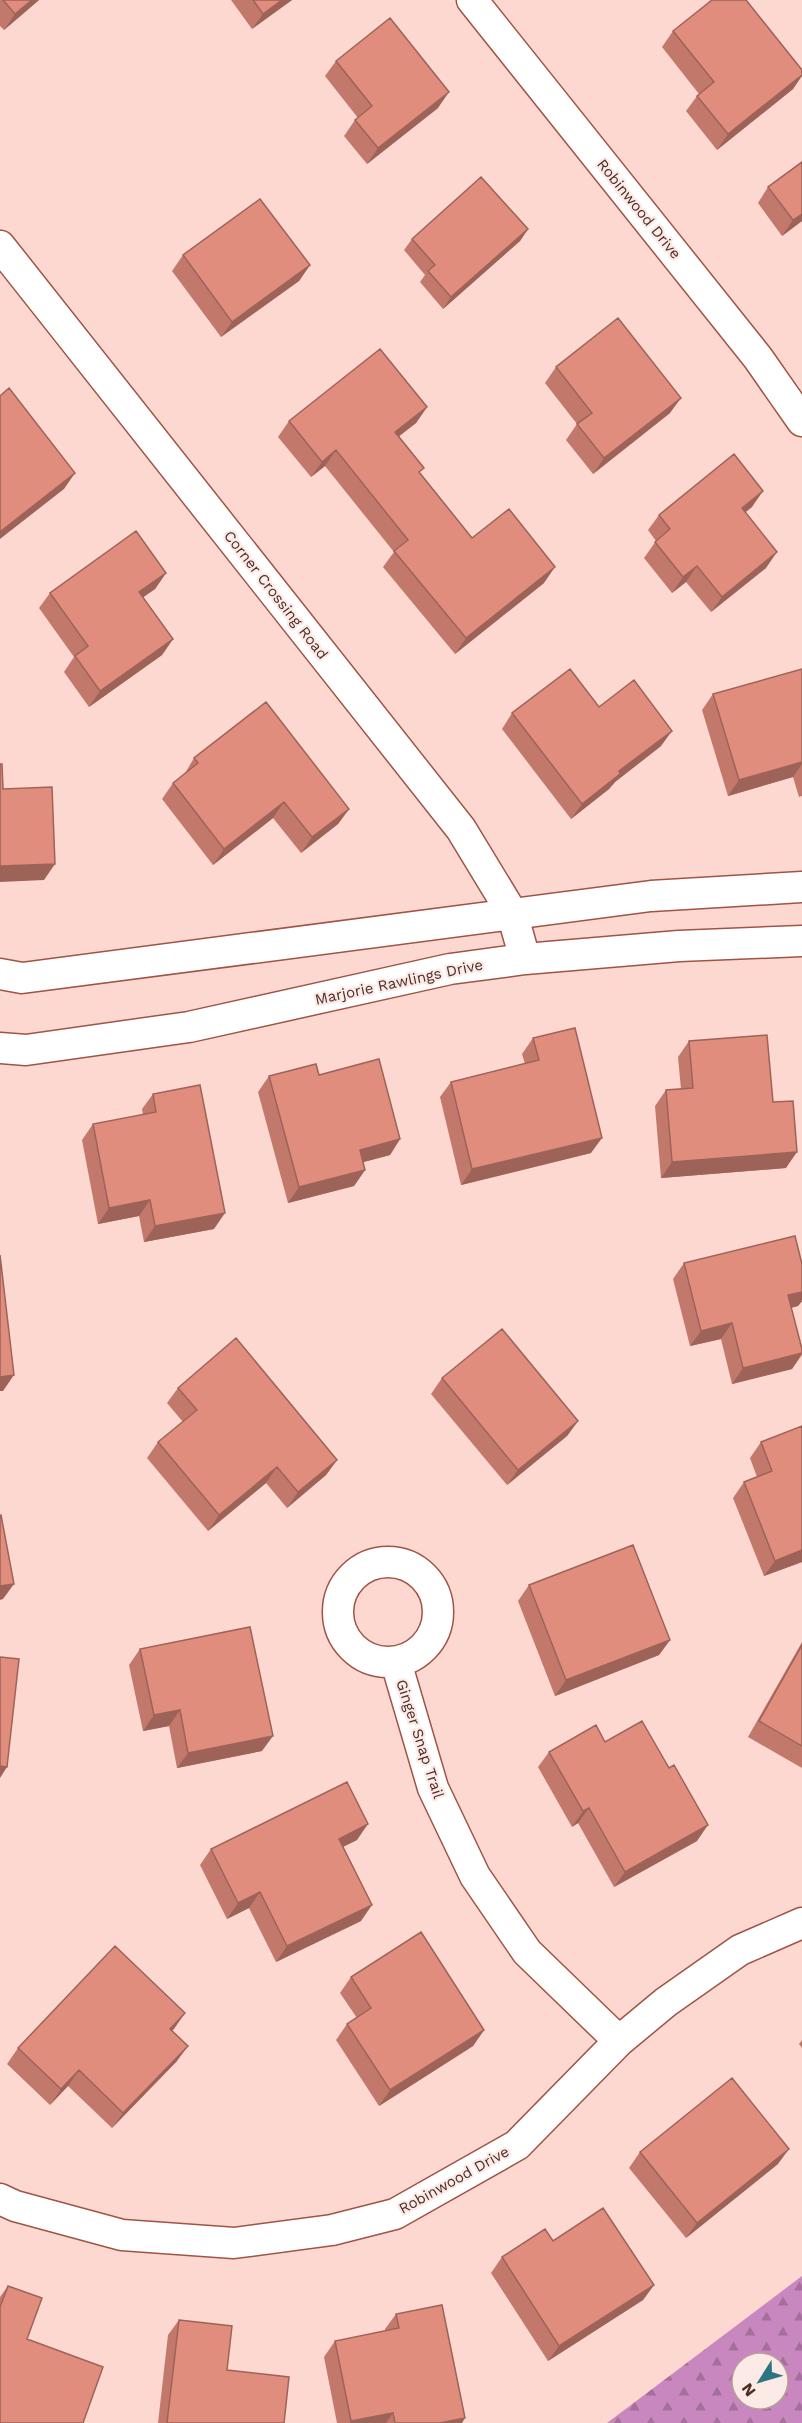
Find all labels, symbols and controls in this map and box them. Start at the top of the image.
street label: Robinwood Drive [593,155,685,263]
street label: Corner Crossing Road [220,527,332,663]
street label: Marjorie Rawlings Drive [313,955,485,1009]
street label: Ginger Snap Trail [392,1677,448,1801]
street label: Robinwood Drive [396,2142,512,2218]
north arrow [730,2351,790,2411]
text: N [737,2379,760,2400]

